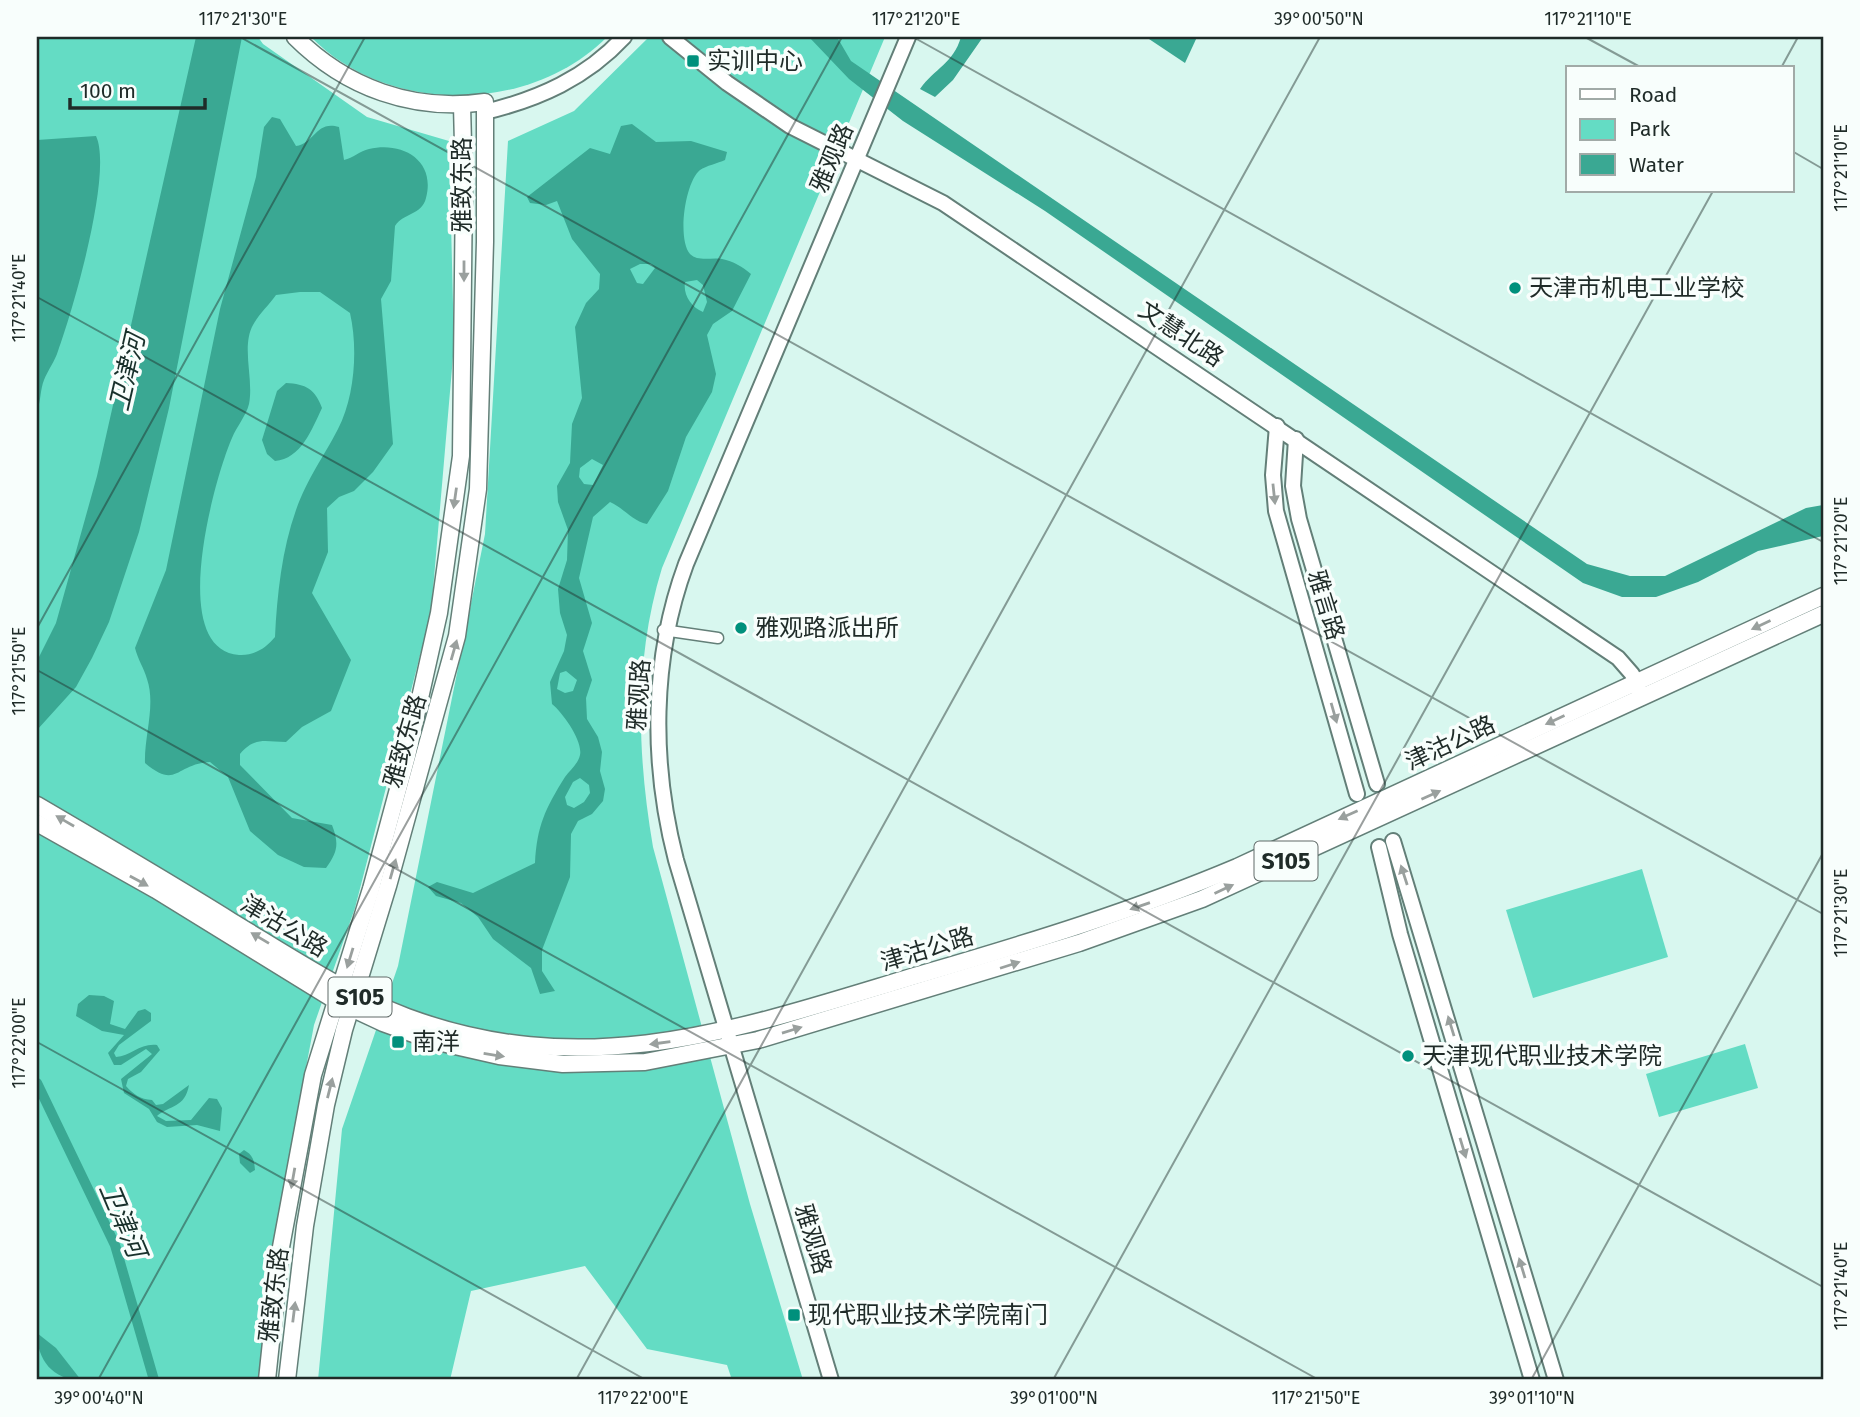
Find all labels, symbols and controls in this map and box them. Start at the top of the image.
text: 117°21'30"E [199,8,287,30]
text: 117°21'20"E [872,8,960,30]
text: 39°00'50"N [1274,8,1364,30]
text: 117°21'10"E [1544,8,1632,30]
place label: 实训中心 [707,47,803,75]
marker: 实训中心 [685,53,701,69]
scale bar [70,66,205,110]
legend [1566,66,1794,192]
text: 100 m [80,78,136,104]
text: Road [1629,82,1677,108]
text: Park [1629,116,1671,142]
street label: 雅观路 [805,119,859,197]
text: 117°21'10"E [1830,124,1852,212]
street label: 雅致东路 [448,137,476,233]
text: Water [1629,152,1684,178]
text: 117°21'40"E [8,254,30,342]
one-way arrow [458,261,470,283]
place label: 天津市机电工业学校 [1529,274,1745,302]
marker: 天津市机电工业学校 [1507,280,1523,296]
street label: 文慧北路 [1133,296,1229,372]
water label: 卫津河 [104,326,152,414]
one-way arrow [1269,483,1280,505]
one-way arrow [450,488,461,510]
text: 117°21'20"E [1830,497,1852,585]
street label: 雅言路 [1302,566,1350,644]
place label: 雅观路派出所 [755,614,899,642]
one-way arrow [1751,619,1771,631]
marker: 雅观路派出所 [733,620,749,636]
text: 117°21'50"E [8,627,30,715]
one-way arrow [449,639,459,660]
street label: 雅观路 [623,658,655,732]
street label: 雅致东路 [378,691,432,791]
one-way arrow [1329,703,1340,725]
street label: 津沽公路 [1401,710,1499,776]
one-way arrow [1545,714,1565,726]
one-way arrow [1421,789,1441,801]
one-way arrow [1338,809,1358,821]
one-way arrow [56,815,75,828]
road number: S105 [1254,842,1318,880]
one-way arrow [388,859,398,880]
one-way arrow [1398,864,1409,885]
text: 117°21'30"E [1830,869,1852,957]
one-way arrow [129,875,149,887]
one-way arrow [1214,883,1234,895]
street label: 津沽公路 [236,889,332,963]
one-way arrow [1129,901,1150,912]
street label: 津沽公路 [877,922,977,976]
one-way arrow [251,932,270,945]
one-way arrow [345,948,355,969]
one-way arrow [999,959,1020,969]
road number: S105 [328,978,392,1016]
text: 117°22'00"E [8,997,30,1089]
one-way arrow [1445,1016,1456,1037]
one-way arrow [782,1025,803,1035]
place label: 南洋 [412,1028,460,1056]
marker: 南洋 [390,1034,406,1050]
one-way arrow [649,1038,671,1049]
place label: 天津现代职业技术学院 [1422,1042,1662,1070]
marker: 天津现代职业技术学院 [1400,1048,1416,1064]
one-way arrow [484,1050,506,1061]
one-way arrow [325,1077,336,1099]
one-way arrow [1458,1138,1468,1159]
one-way arrow [287,1167,298,1189]
water label: 卫津河 [93,1178,154,1267]
street label: 雅观路 [789,1200,837,1278]
text: 117°21'40"E [1830,1242,1852,1330]
street label: 雅致东路 [254,1246,294,1344]
one-way arrow [1517,1257,1527,1278]
one-way arrow [289,1301,300,1323]
place label: 现代职业技术学院南门 [808,1301,1048,1329]
marker: 现代职业技术学院南门 [786,1307,802,1323]
text: 39°00'40"N [54,1387,144,1409]
text: 117°22'00"E [597,1387,689,1409]
text: 39°01'00"N [1010,1387,1098,1409]
text: 117°21'50"E [1272,1387,1360,1409]
text: 39°01'10"N [1489,1387,1575,1409]

